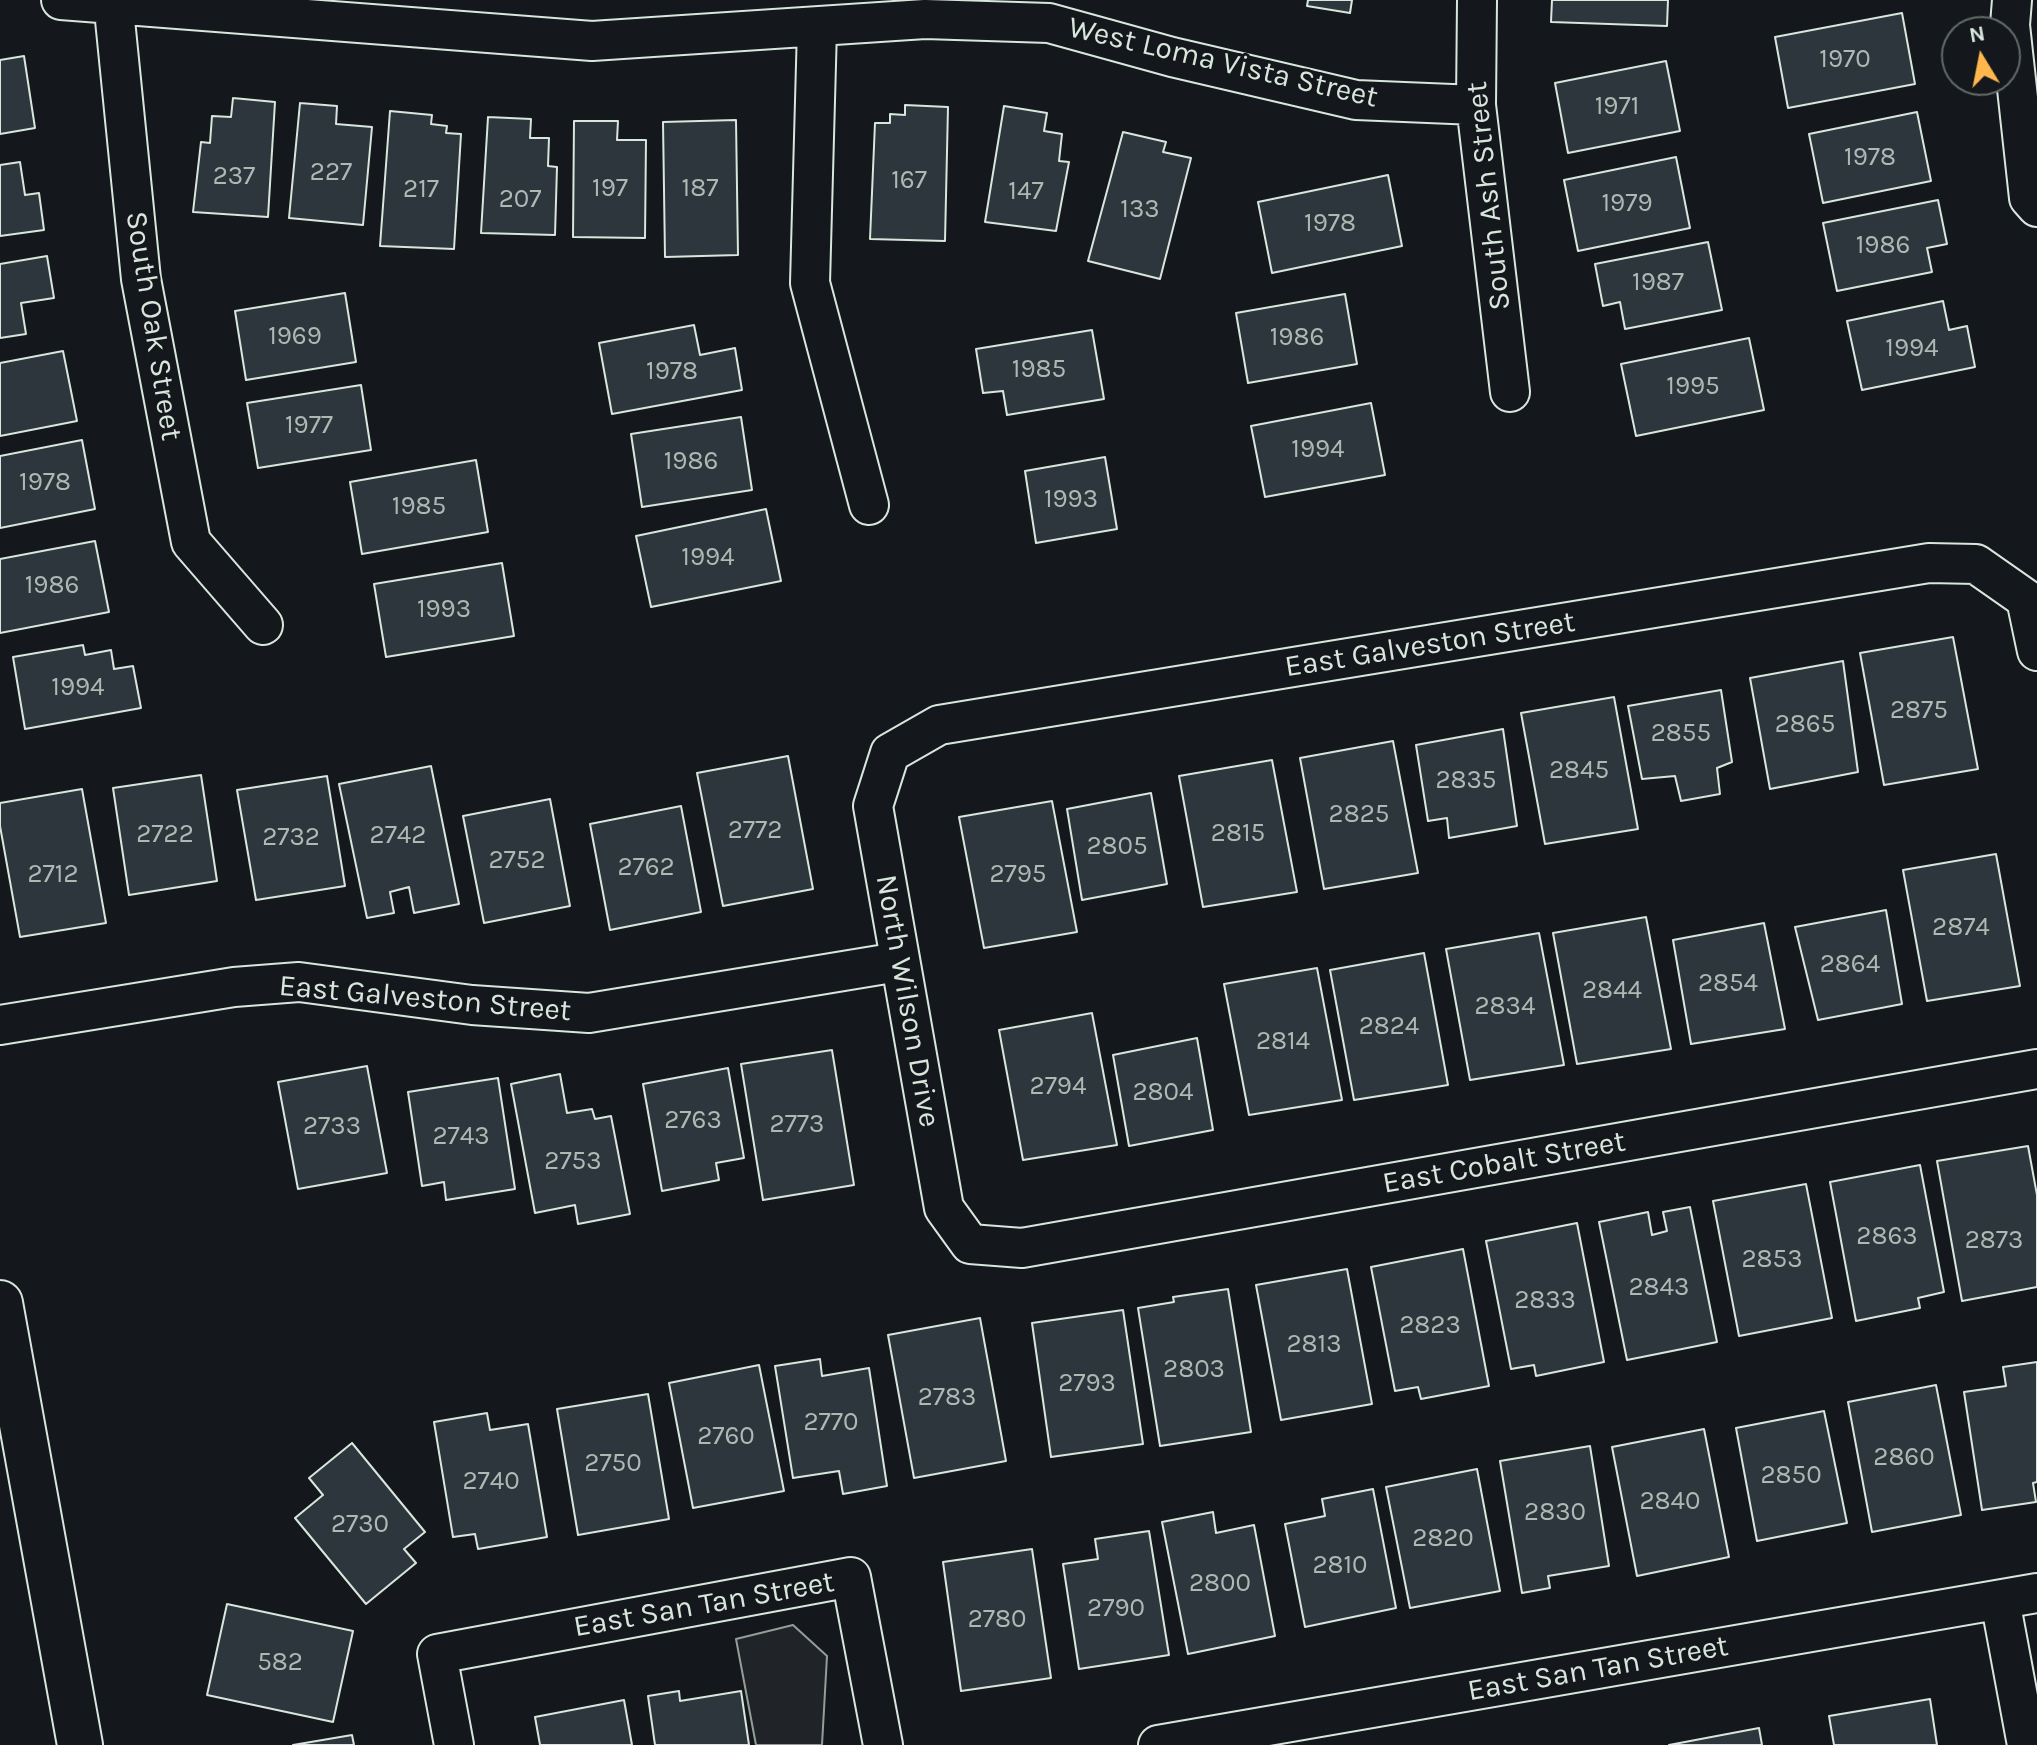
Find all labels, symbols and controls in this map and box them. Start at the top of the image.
street label: West Loma Vista Street [1065,10,1381,116]
north arrow [1941,16,2021,96]
text: N [1967,20,1987,49]
house number: 1970 [1819,44,1871,76]
street label: South Ash Street [1459,80,1519,312]
house number: 1971 [1595,91,1639,123]
house number: 1978 [1844,142,1896,174]
house number: 227 [310,157,352,189]
house number: 237 [213,161,255,193]
house number: 167 [891,165,927,197]
house number: 197 [592,173,628,205]
house number: 187 [682,173,718,205]
house number: 217 [403,174,439,206]
house number: 147 [1008,176,1044,208]
house number: 207 [499,184,541,216]
house number: 1979 [1602,188,1652,220]
house number: 133 [1120,194,1160,226]
house number: 1978 [1304,208,1356,240]
street label: South Oak Street [117,209,189,443]
house number: 1986 [1856,230,1910,262]
house number: 1987 [1632,267,1684,299]
house number: 1969 [268,321,322,353]
house number: 1986 [1270,322,1324,354]
house number: 1994 [1885,333,1939,365]
house number: 1985 [1012,354,1066,386]
house number: 1978 [646,356,698,388]
house number: 1995 [1666,371,1720,403]
house number: 1977 [285,410,333,442]
house number: 1994 [1291,434,1345,466]
house number: 1986 [664,446,718,478]
house number: 1978 [19,467,71,499]
house number: 1993 [1044,484,1098,516]
house number: 1985 [392,491,446,523]
house number: 1994 [681,542,735,574]
house number: 1986 [25,570,79,602]
house number: 1993 [417,594,471,626]
street label: East Galveston Street [1282,604,1578,686]
house number: 1994 [51,672,105,704]
house number: 2875 [1890,695,1948,727]
house number: 2865 [1775,709,1835,741]
house number: 2855 [1651,718,1711,750]
house number: 2845 [1549,755,1609,787]
house number: 2835 [1435,765,1497,797]
house number: 2825 [1329,799,1389,831]
house number: 2772 [728,815,782,847]
house number: 2815 [1211,818,1265,850]
house number: 2722 [136,819,194,851]
house number: 2742 [370,820,426,852]
house number: 2732 [262,822,320,854]
house number: 2805 [1086,831,1148,863]
house number: 2752 [488,845,546,877]
house number: 2762 [617,852,675,884]
house number: 2712 [28,859,78,891]
house number: 2795 [989,859,1047,891]
street label: North Wilson Drive [867,872,947,1130]
house number: 2874 [1932,912,1990,944]
house number: 2864 [1820,949,1880,981]
street label: East Galveston Street [277,968,573,1030]
house number: 2854 [1698,968,1758,1000]
house number: 2844 [1582,975,1642,1007]
house number: 2834 [1475,991,1535,1023]
house number: 2824 [1359,1011,1419,1043]
house number: 2814 [1256,1026,1310,1058]
house number: 2794 [1030,1071,1086,1103]
house number: 2804 [1133,1077,1193,1109]
house number: 2763 [664,1105,722,1137]
house number: 2773 [770,1109,824,1141]
house number: 2733 [303,1111,361,1143]
house number: 2743 [432,1121,490,1153]
street label: East Cobalt Street [1380,1124,1628,1202]
house number: 2753 [544,1146,602,1178]
house number: 2863 [1856,1221,1918,1253]
house number: 2873 [1965,1225,2023,1257]
house number: 2853 [1741,1244,1803,1276]
house number: 2843 [1629,1272,1689,1304]
house number: 2833 [1514,1285,1576,1317]
house number: 2823 [1399,1310,1461,1342]
house number: 2813 [1287,1329,1341,1361]
house number: 2803 [1163,1354,1225,1386]
house number: 2793 [1058,1368,1116,1400]
house number: 2783 [918,1382,976,1414]
house number: 2770 [804,1407,858,1439]
house number: 2760 [697,1421,755,1453]
house number: 2860 [1873,1442,1935,1474]
house number: 2750 [584,1448,642,1480]
house number: 2850 [1760,1460,1822,1492]
house number: 2740 [462,1466,520,1498]
house number: 2840 [1640,1486,1700,1518]
house number: 2830 [1524,1497,1586,1529]
house number: 2730 [331,1509,389,1541]
house number: 2820 [1412,1523,1474,1555]
house number: 2810 [1312,1550,1368,1582]
street label: East San Tan Street [571,1564,837,1646]
house number: 2800 [1189,1568,1251,1600]
house number: 2790 [1087,1593,1145,1625]
house number: 2780 [968,1604,1026,1636]
street label: East San Tan Street [1465,1628,1731,1710]
house number: 582 [257,1647,303,1679]

